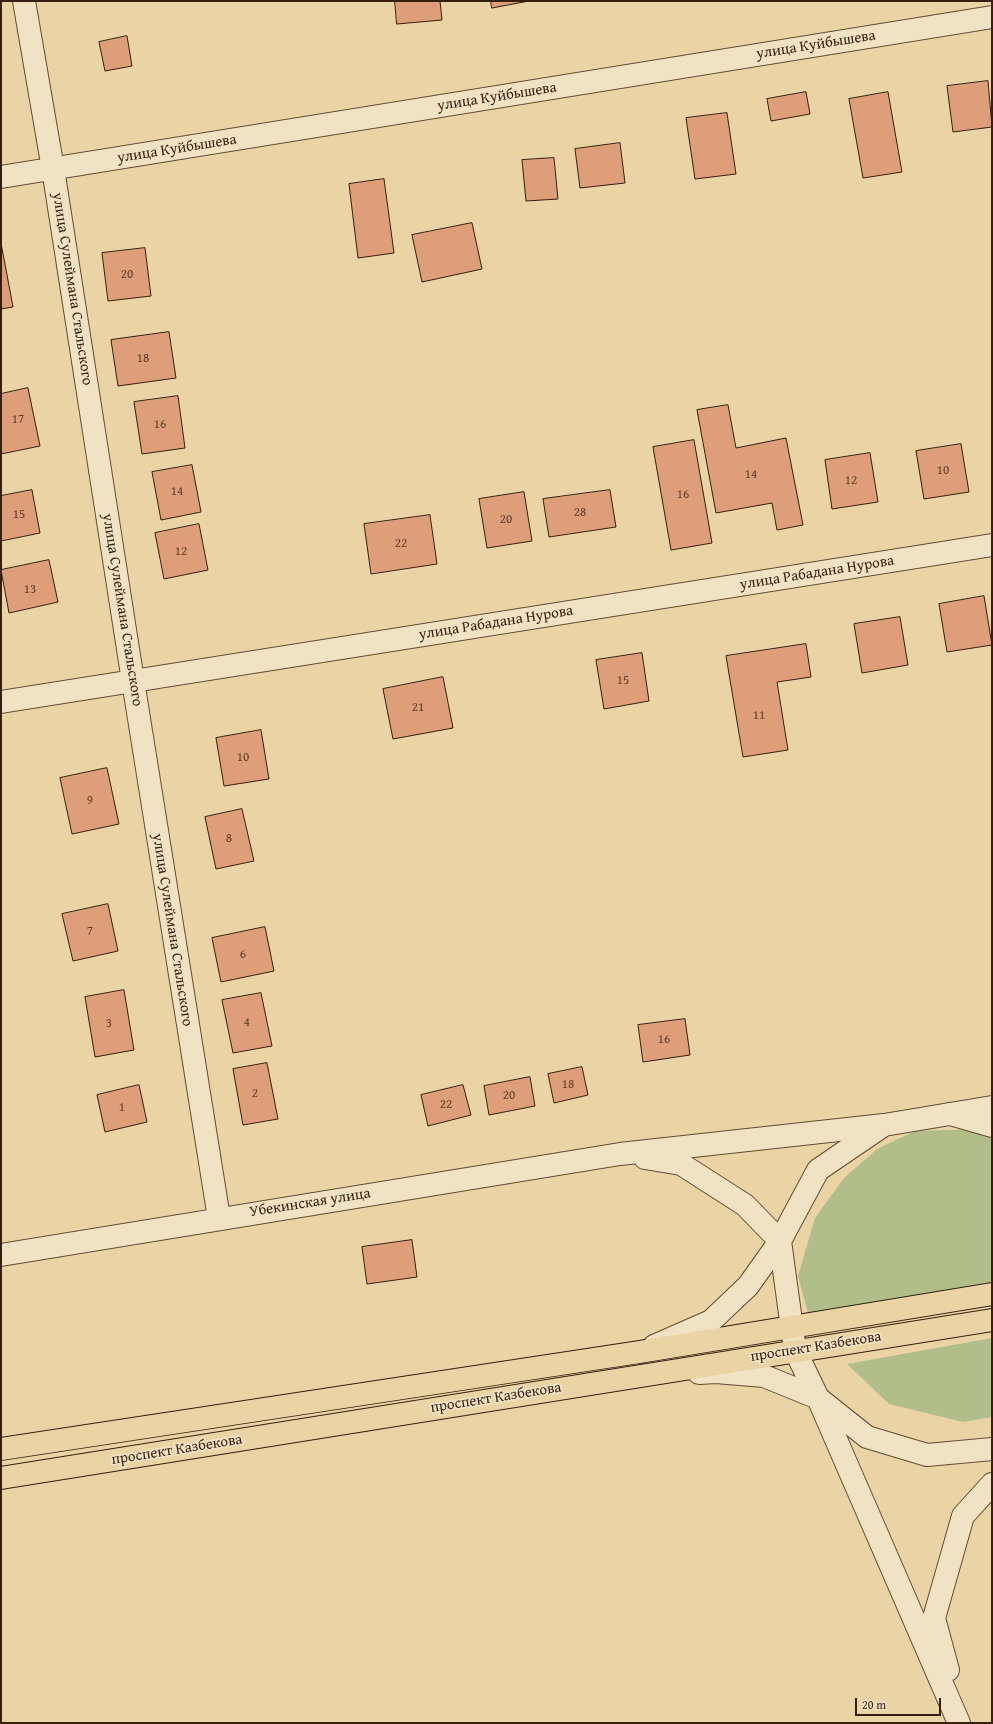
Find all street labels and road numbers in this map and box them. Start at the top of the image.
street label: улица Куйбышева [755,27,877,63]
street label: улица Куйбышева [436,79,558,115]
street label: улица Куйбышева [116,131,238,167]
street label: улица Сулеймана Стальского [48,191,96,387]
street label: улица Сулеймана Стальского [98,512,146,708]
street label: улица Рабадана Нурова [739,552,895,594]
street label: улица Рабадана Нурова [418,602,574,644]
street label: улица Сулеймана Стальского [148,832,196,1028]
street label: Убекинская улица [248,1185,372,1221]
street label: проспект Казбекова [749,1328,883,1366]
street label: проспект Казбекова [429,1379,563,1417]
street label: проспект Казбекова [110,1431,244,1469]

